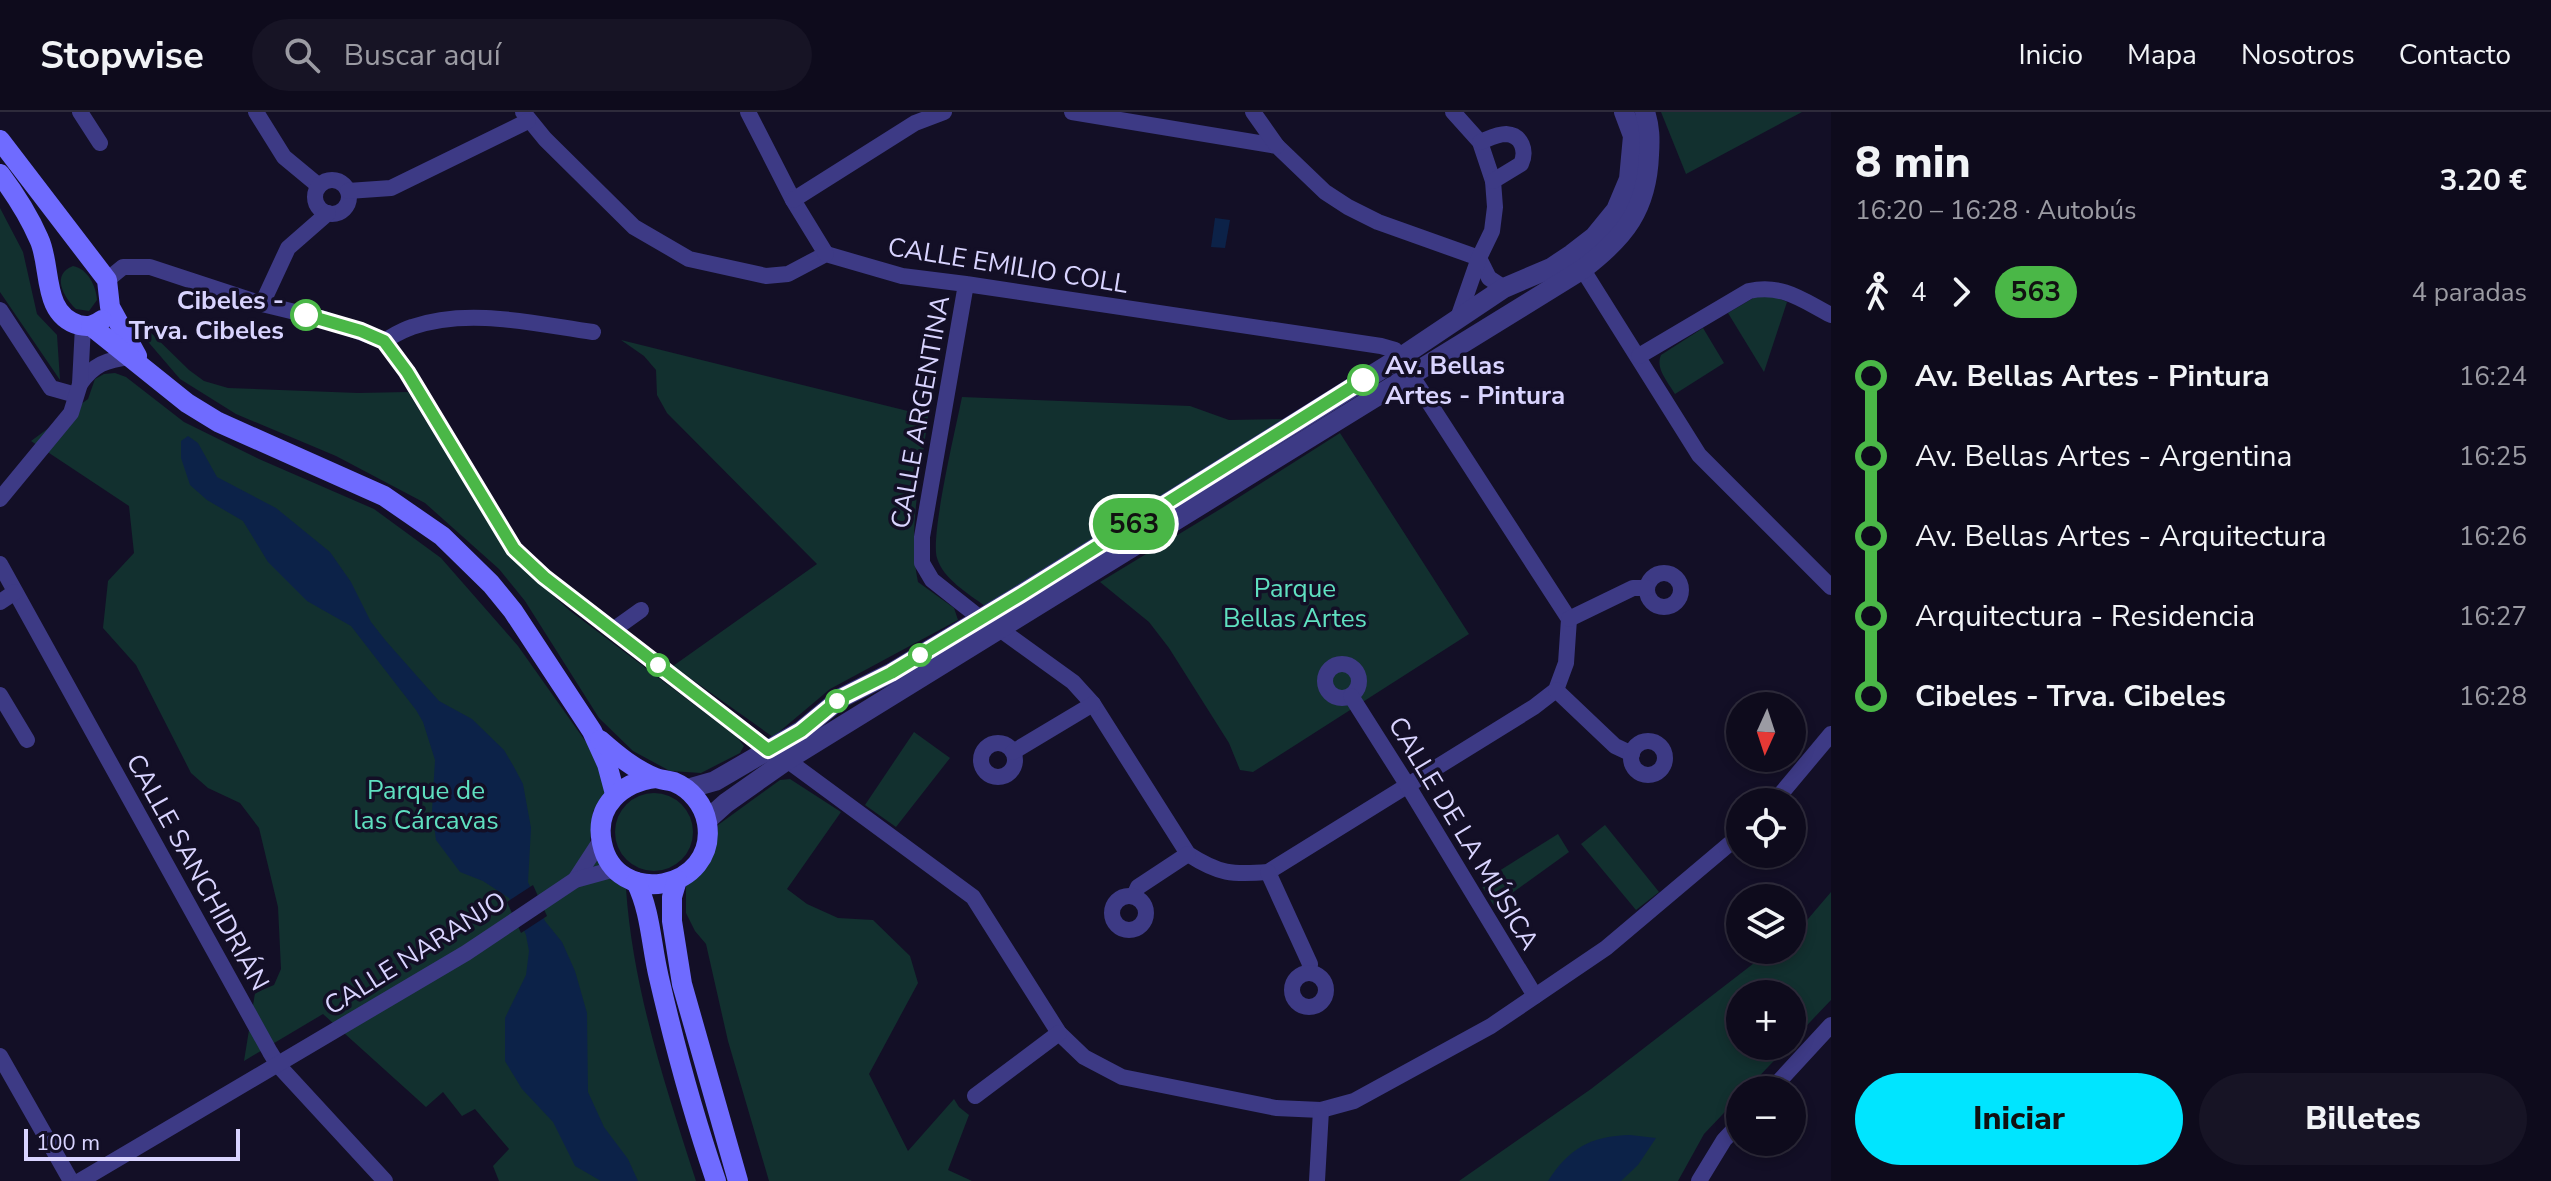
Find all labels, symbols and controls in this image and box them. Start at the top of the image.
search box [252,19,812,91]
text: Stopwise [40,30,204,81]
icon: search [280,33,324,77]
text: Buscar aquí [344,35,501,76]
text: Inicio [2018,36,2083,74]
text: Mapa [2127,36,2197,74]
text: Nosotros [2241,36,2355,74]
text: Contacto [2399,36,2511,74]
text: 8 min [1855,133,1971,193]
text: 3.20 € [2439,160,2527,201]
text: 16:20 – 16:28 · Autobús [1855,193,2137,228]
street label: CALLE EMILIO COLL [885,229,1130,302]
icon: walk [1855,270,1899,314]
icon: forward [1939,270,1983,314]
text: 563 [2011,273,2061,311]
text: 4 [1911,275,1927,310]
text: 4 paradas [2411,275,2527,310]
place label: Cibeles - Trva. Cibeles [129,283,284,348]
street label: CALLE ARGENTINA [883,293,958,531]
marker: Cibeles - Trva. Cibeles [291,300,321,330]
place label: Av. Bellas Artes - Pintura [1385,348,1565,413]
text: Av. Bellas Artes - Pintura [1915,356,2270,397]
text: 16:24 [2459,359,2527,394]
marker: Av. Bellas Artes - Pintura [1348,365,1378,395]
text: Av. Bellas Artes - Argentina [1915,436,2292,477]
text: 16:25 [2459,439,2527,474]
line badge: 563 [1088,498,1180,550]
text: 563 [1109,505,1159,543]
text: Av. Bellas Artes - Arquitectura [1915,516,2327,557]
text: 16:26 [2459,519,2527,554]
park label: Parque Bellas Artes [1223,571,1367,636]
text: Arquitectura - Residencia [1915,596,2255,637]
text: 16:27 [2459,599,2527,634]
unlabelled marker [909,644,931,666]
unlabelled marker [647,654,669,676]
text: Cibeles - Trva. Cibeles [1915,676,2226,717]
text: 16:28 [2459,679,2527,714]
unlabelled marker [826,690,848,712]
north arrow [1726,692,1806,772]
map controls [1726,692,1806,1156]
street label: CALLE DE LA MÚSICA [1380,710,1547,956]
street label: CALLE SANCHIDRIÁN [118,748,277,997]
park label: Parque de las Cárcavas [353,773,499,838]
button: locate [1726,788,1806,868]
street label: CALLE NARANJO [318,883,513,1023]
button: layers [1726,884,1806,964]
button: + [1726,980,1806,1060]
button: Iniciar [1855,1073,2183,1165]
button: Billetes [2199,1073,2527,1165]
button: − [1726,1076,1806,1156]
scale bar [24,1125,240,1161]
text: 100 m [36,1128,100,1158]

